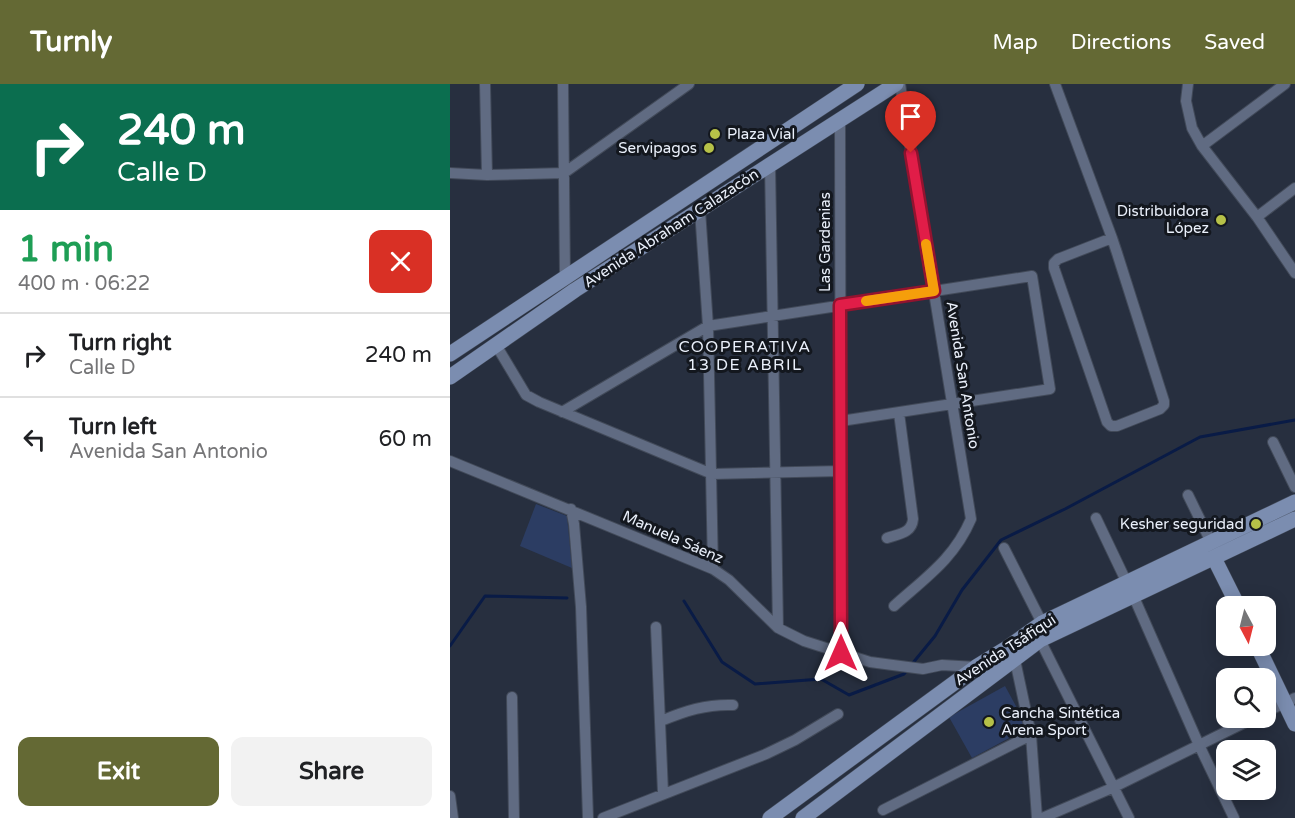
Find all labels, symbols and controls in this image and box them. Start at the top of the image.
text: Turnly [30,25,112,59]
text: Map [992,30,1038,55]
text: Directions [1071,30,1171,55]
text: Saved [1204,30,1265,55]
pin [885,91,936,153]
icon: arrive [894,100,927,133]
text: 240 m [117,105,246,156]
icon: right [18,108,96,186]
place label: Plaza Vial [727,125,795,143]
marker: Plaza Vial [708,127,722,141]
place label: Servipagos [618,139,697,157]
marker: Servipagos [702,141,716,155]
text: Calle D [117,156,207,189]
street label: Avenida Abraham Calazacón [580,165,762,291]
street label: Las Gardenias [816,192,834,292]
place label: Distribuidora López [1117,202,1209,237]
marker: Distribuidora López [1214,213,1228,227]
text: 1 min [18,228,114,271]
button: close [369,230,432,293]
text: 400 m · 06:22 [18,272,150,296]
street label: Avenida San Antonio [942,300,984,450]
text: Turn right [69,330,171,356]
district label: COOPERATIVA 13 DE ABRIL [678,337,812,375]
icon: right [18,339,51,372]
text: 240 m [365,342,432,368]
text: Calle D [69,356,136,380]
text: Turn left [69,414,157,440]
icon: left [18,423,51,456]
text: 60 m [378,426,432,452]
text: Avenida San Antonio [69,440,268,464]
street label: Manuela Sáenz [620,507,726,567]
place label: Kesher seguridad [1120,515,1244,533]
marker: Kesher seguridad [1249,517,1263,531]
north arrow [1216,596,1276,656]
map controls [1216,596,1276,800]
street label: Avenida Tsáfiqui [951,611,1059,689]
position arrow [809,621,873,685]
button: search [1216,668,1276,728]
place label: Cancha Sintética Arena Sport [1001,704,1120,739]
marker: Cancha Sintética Arena Sport [982,715,996,729]
button: Exit [18,737,219,806]
button: Share [231,737,432,806]
button: layers [1216,740,1276,800]

